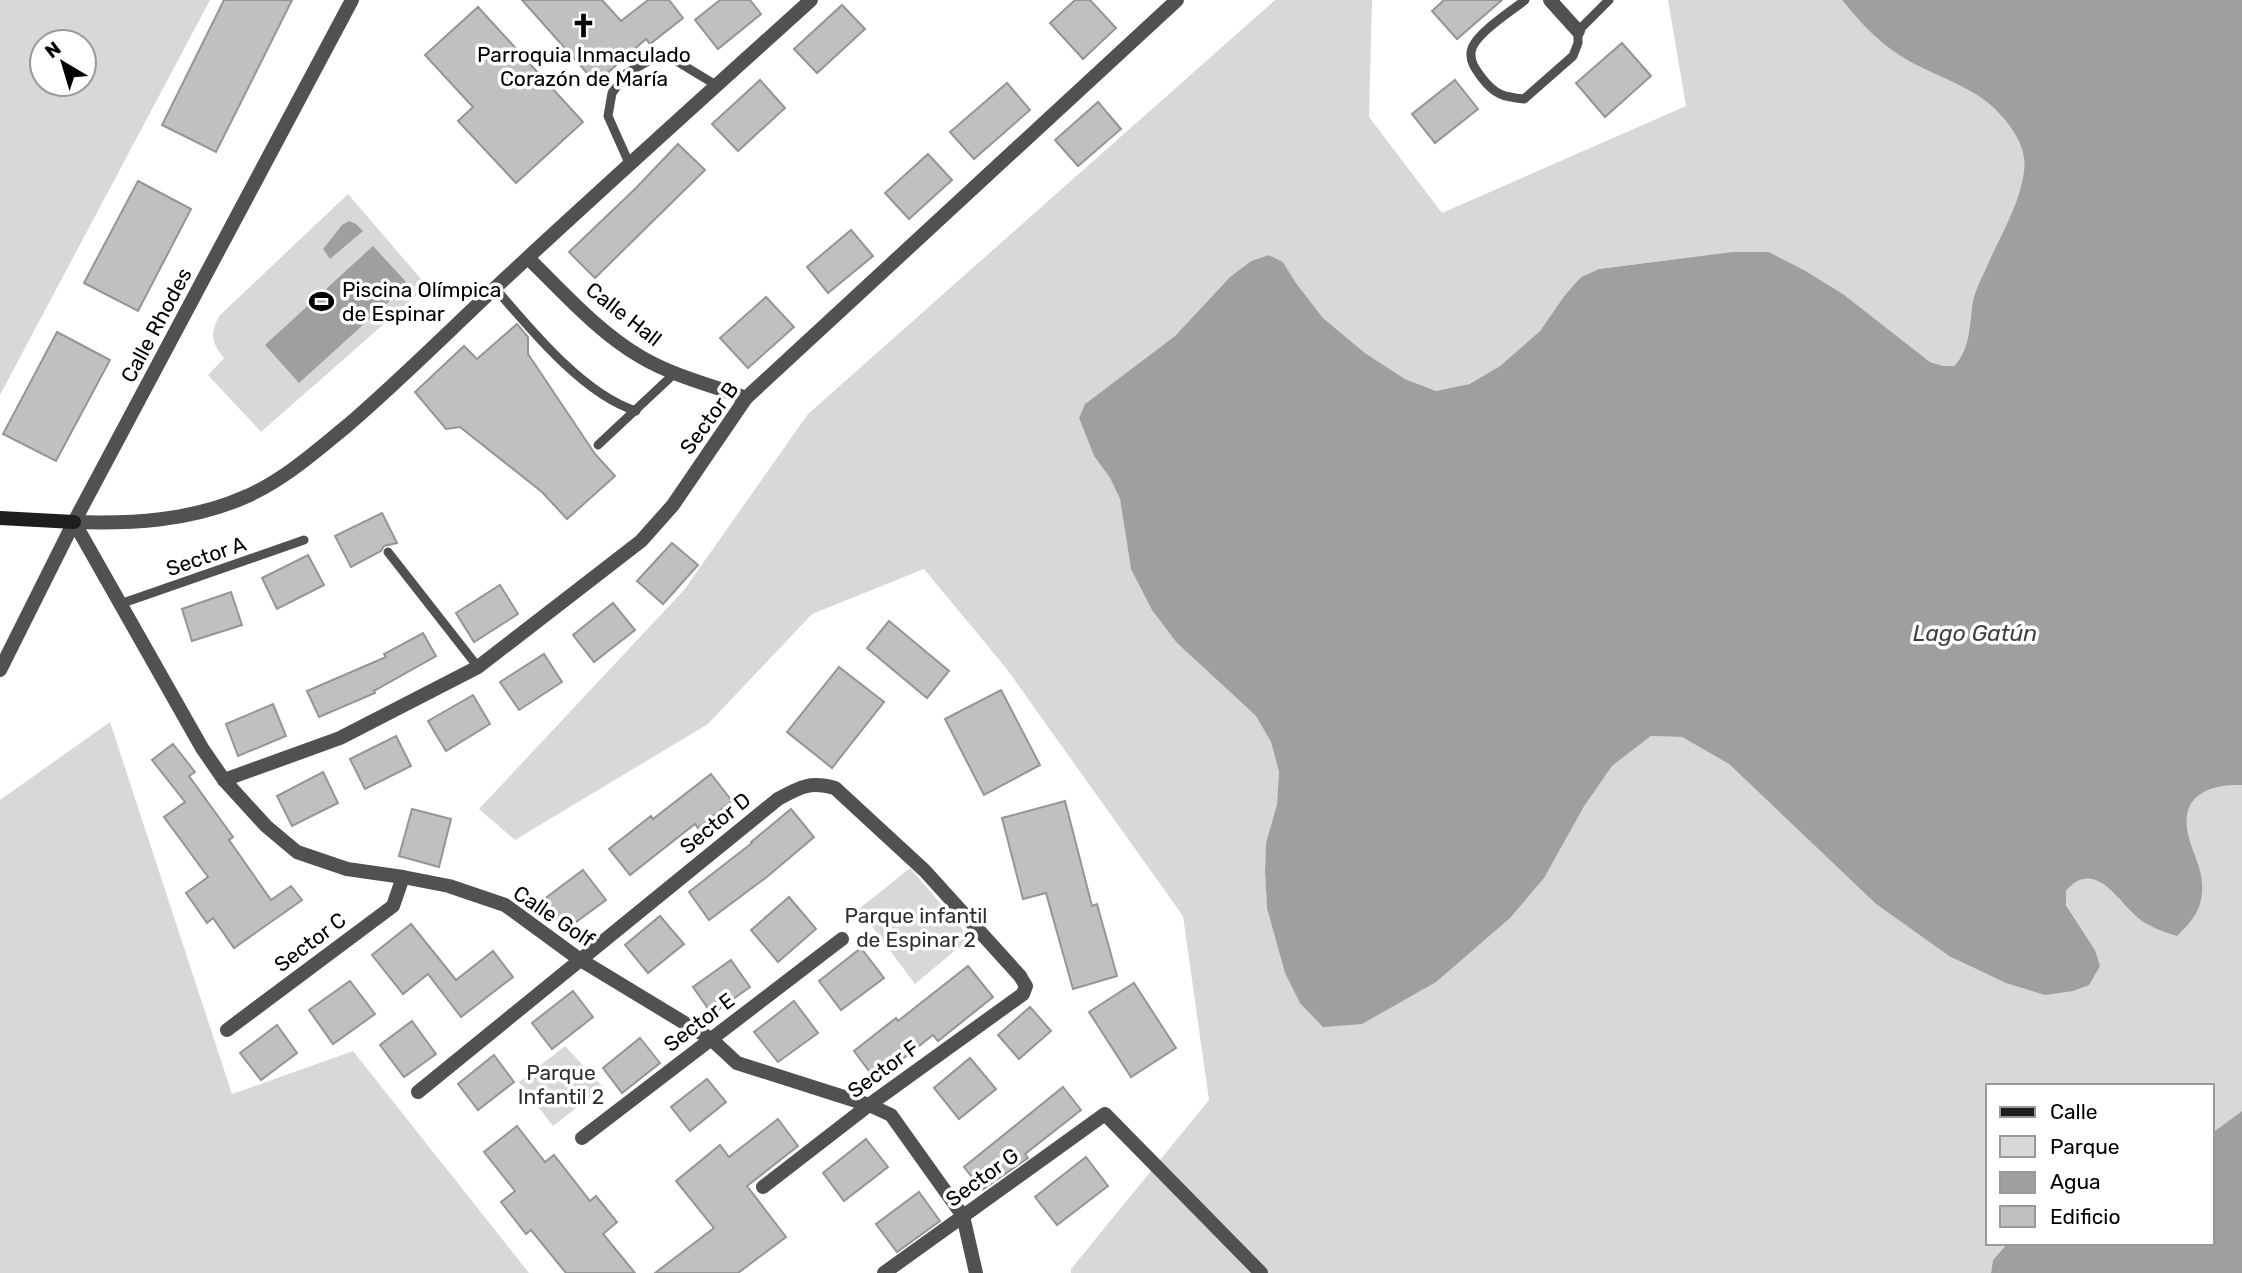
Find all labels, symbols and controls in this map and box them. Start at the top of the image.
church icon: Parroquia Inmaculado Corazón de María [570,11,598,39]
north arrow [28,28,98,98]
text: N [40,37,65,63]
place label: Parroquia Inmaculado Corazón de María [477,42,691,91]
street label: Calle Rhodes [115,263,197,387]
place label: Piscina Olímpica de Espinar [342,277,501,326]
street label: Calle Hall [581,277,667,351]
sports icon: Piscina Olímpica de Espinar [308,287,336,315]
street label: Sector B [674,377,744,459]
street label: Sector A [163,531,249,581]
water label: Lago Gatún [1913,619,2037,647]
street label: Sector D [675,787,755,859]
street label: Calle Golf [509,880,599,952]
park label: Parque infantil de Espinar 2 [845,903,987,952]
street label: Sector C [269,907,351,977]
street label: Sector E [659,987,739,1057]
street label: Sector F [843,1035,923,1103]
park label: Parque Infantil 2 [518,1060,604,1109]
legend [1986,1084,2214,1245]
text: Calle [2050,1099,2098,1124]
text: Parque [2050,1134,2120,1159]
street label: Sector G [941,1142,1023,1212]
text: Agua [2050,1169,2101,1194]
text: Edificio [2050,1204,2120,1229]

